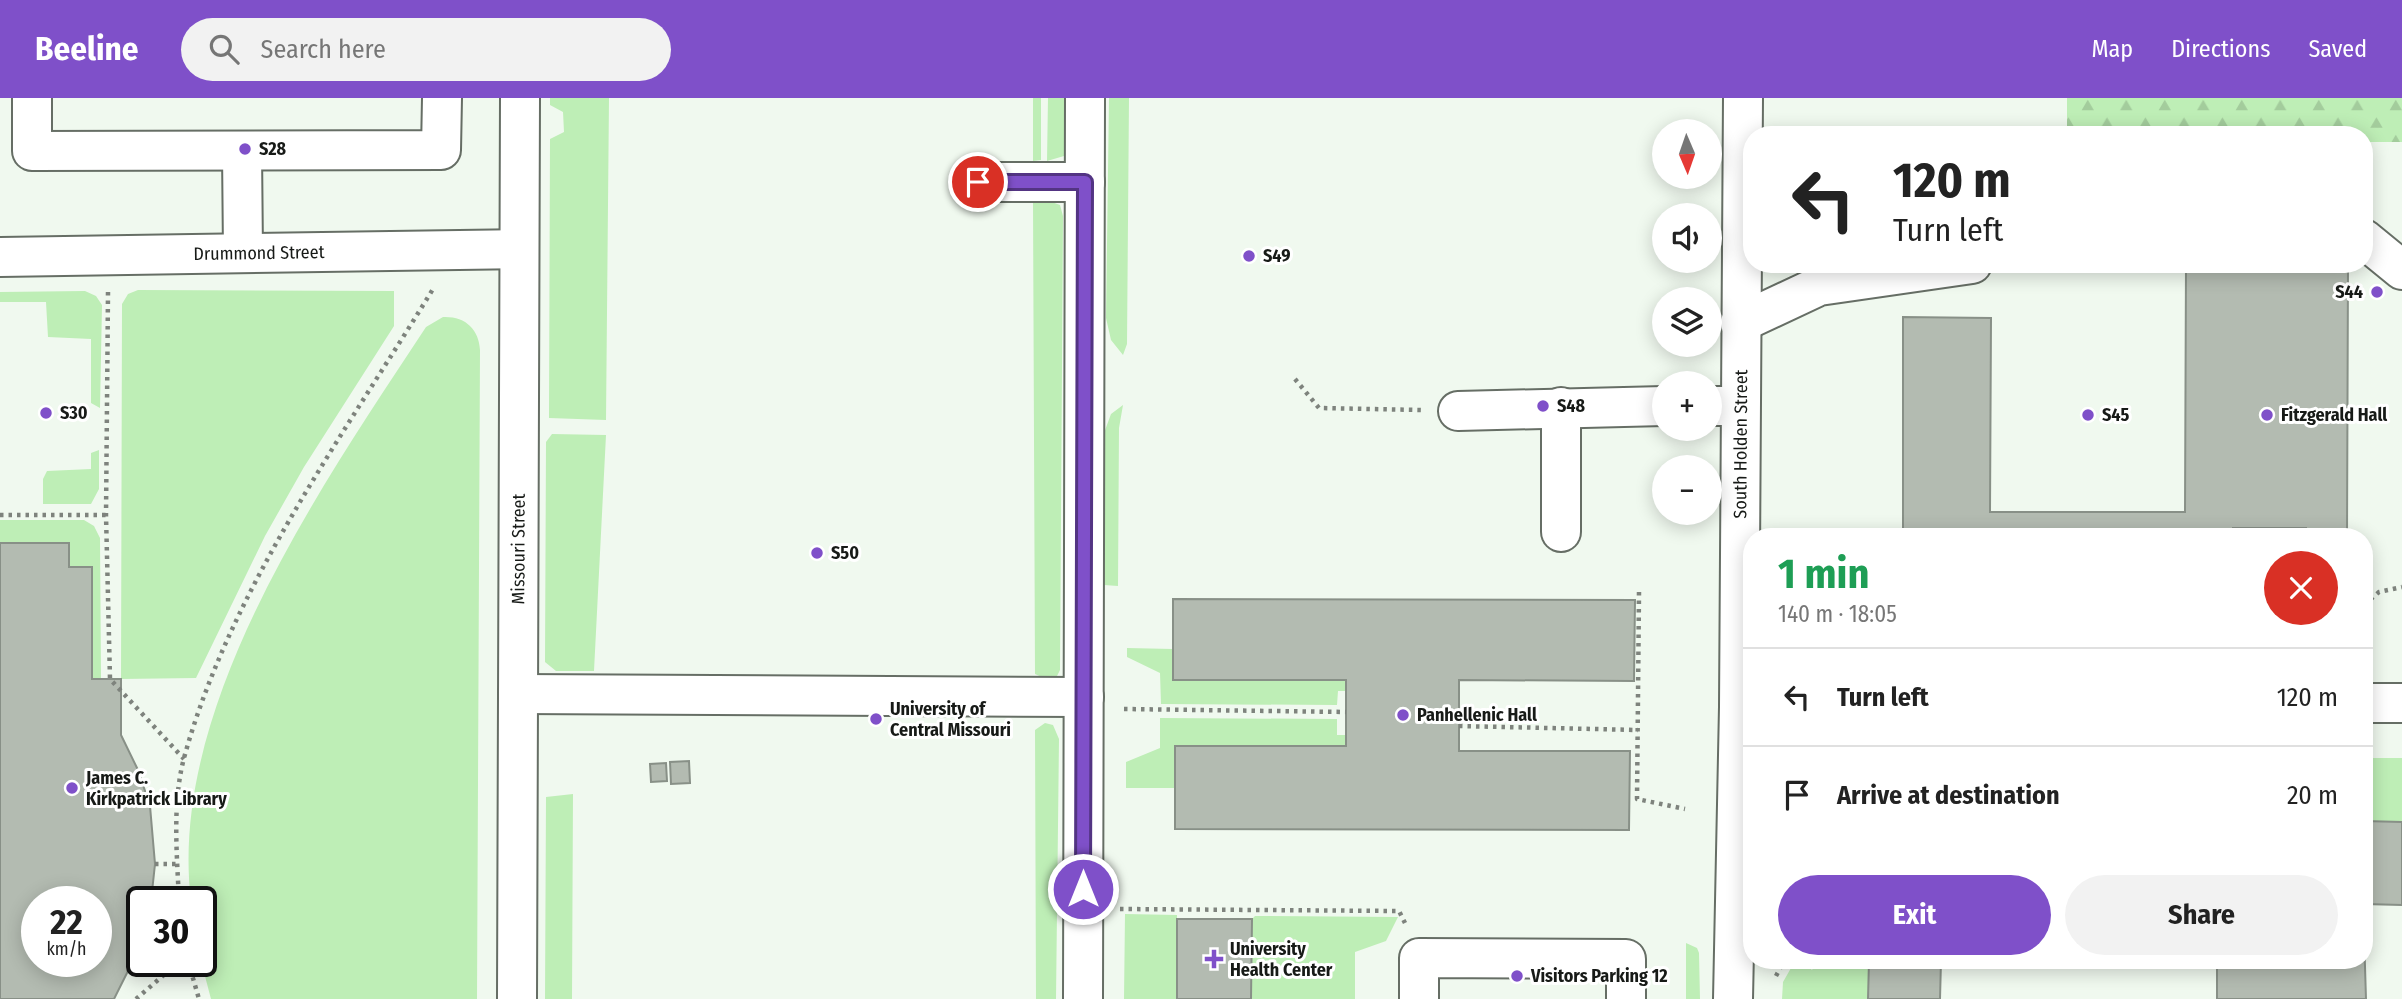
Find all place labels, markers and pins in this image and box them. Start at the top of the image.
place label: S28 [259,138,286,160]
marker: S28 [237,141,253,157]
pin [948,152,1008,212]
place label: S49 [1263,245,1291,267]
marker: S49 [1241,248,1257,264]
place label: S44 [2335,281,2363,303]
marker: S44 [2369,284,2385,300]
place label: S48 [1557,395,1586,417]
marker: S48 [1535,398,1551,414]
place label: S30 [60,402,88,424]
place label: S45 [2102,404,2129,426]
place label: Fitzgerald Hall [2281,404,2387,426]
marker: S30 [38,405,54,421]
marker: S45 [2080,407,2096,423]
marker: Fitzgerald Hall [2259,407,2275,423]
place label: S50 [831,542,859,564]
marker: S50 [809,545,825,561]
place label: University of Central Missouri [890,698,1011,741]
place label: Panhellenic Hall [1417,704,1537,726]
marker: Panhellenic Hall [1395,707,1411,723]
marker: University of Central Missouri [868,711,884,727]
place label: James C. Kirkpatrick Library [85,767,227,810]
marker: James C. Kirkpatrick Library [64,780,80,796]
place label: University Health Center [1230,938,1333,981]
marker: University Health Center [1204,949,1224,969]
place label: Visitors Parking 12 [1530,965,1668,987]
marker: Visitors Parking 12 [1509,968,1525,984]

